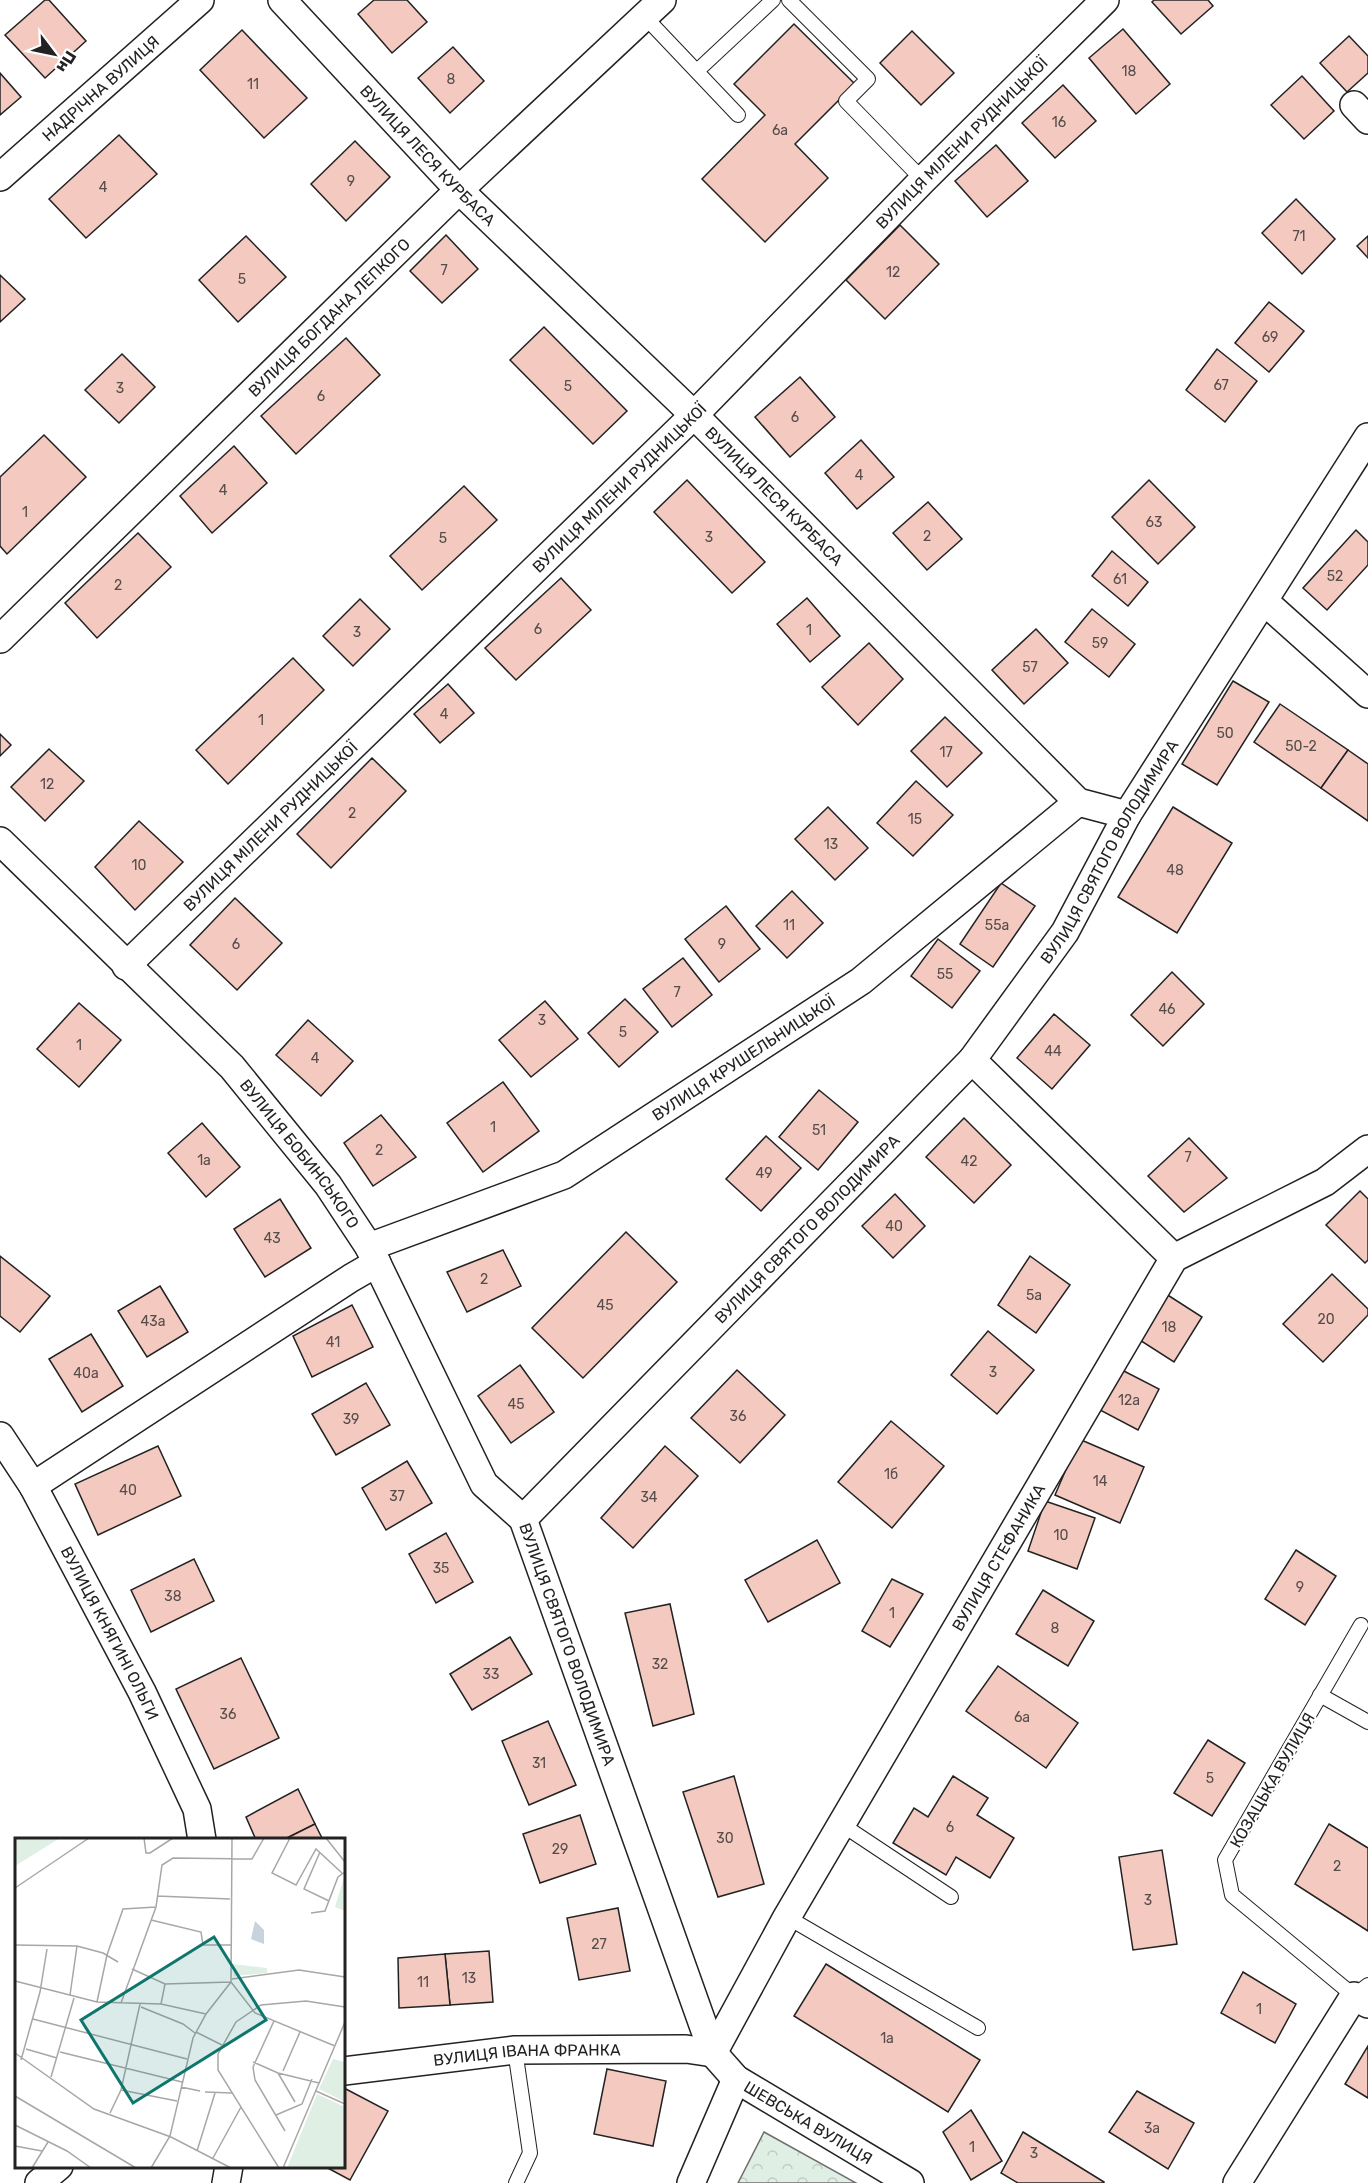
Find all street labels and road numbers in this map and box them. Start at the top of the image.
street label: НАДРІЧНА ВУЛИЦЯ [38,32,163,145]
street label: ВУЛИЦЯ МІЛЕНИ РУДНИЦЬКОЇ [872,53,1052,233]
street label: ВУЛИЦЯ ЛЕСЯ КУРБАСА [356,81,499,230]
street label: ВУЛИЦЯ БОГДАНА ЛЕПКОГО [244,234,414,401]
street label: ВУЛИЦЯ МІЛЕНИ РУДНИЦЬКОЇ [529,399,711,577]
street label: ВУЛИЦЯ ЛЕСЯ КУРБАСА [701,423,847,570]
street label: ВУЛИЦЯ СВЯТОГО ВОЛОДИМИРА [1036,736,1183,967]
street label: ВУЛИЦЯ МІЛЕНИ РУДНИЦЬКОЇ [180,737,362,915]
street label: ВУЛИЦЯ КРУШЕЛЬНИЦЬКОЇ [649,991,839,1125]
street label: ВУЛИЦЯ БОБИНСЬКОГО [236,1076,363,1232]
street label: ВУЛИЦЯ СВЯТОГО ВОЛОДИМИРА [711,1131,904,1327]
street label: ВУЛИЦЯ СТЕФАНИКА [948,1480,1049,1635]
street label: ВУЛИЦЯ СВЯТОГО ВОЛОДИМИРА [515,1520,619,1769]
street label: ВУЛИЦЯ КНЯГИНІ ОЛЬГИ [57,1543,163,1723]
street label: КОЗАЦЬКА ВУЛИЦЯ [1226,1709,1319,1851]
street label: ВУЛИЦЯ ІВАНА ФРАНКА [432,2040,621,2070]
street label: ШЕВСЬКА ВУЛИЦЯ [741,2077,876,2168]

